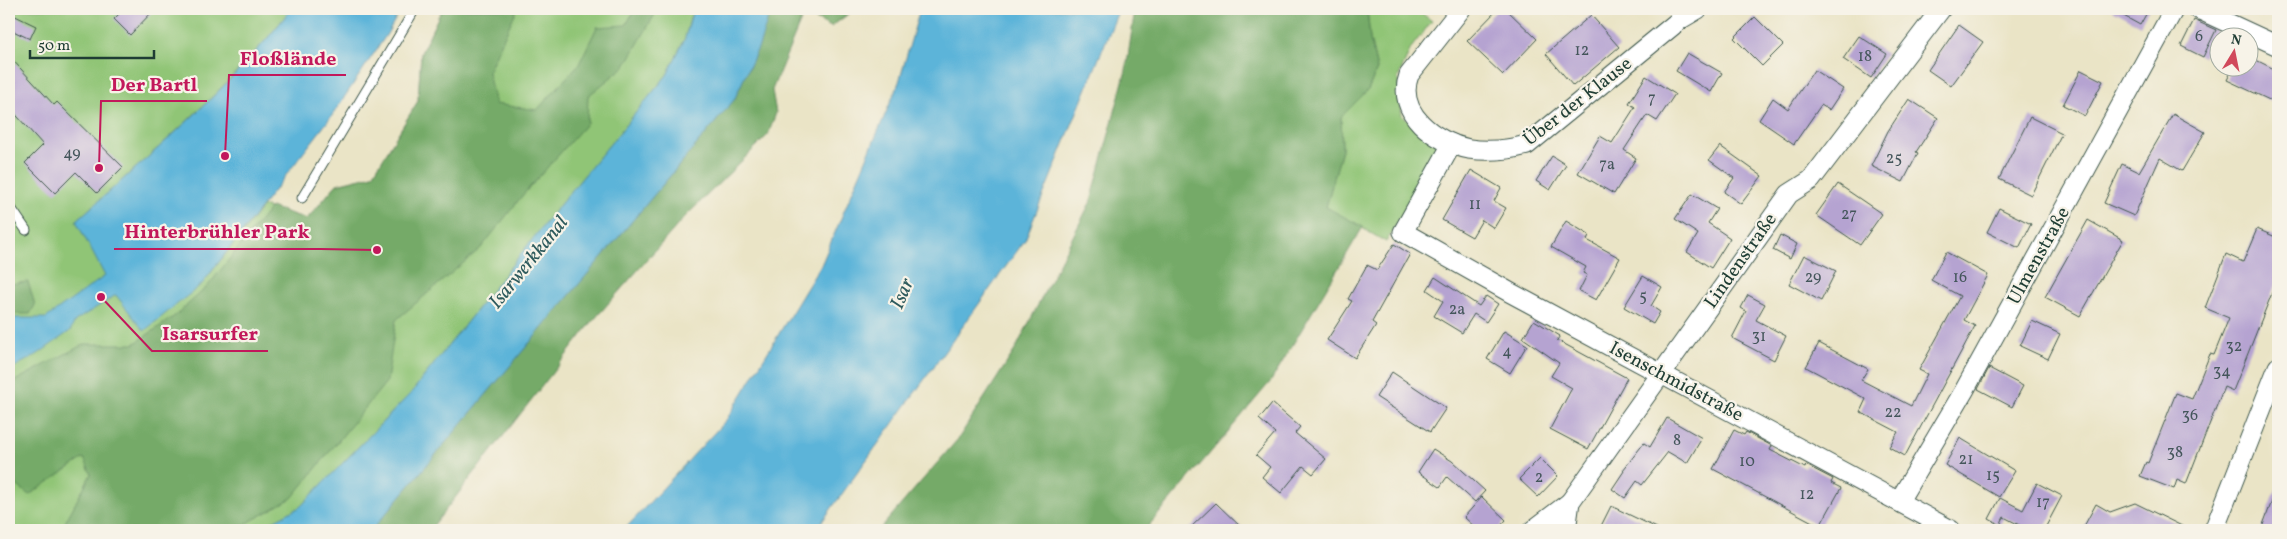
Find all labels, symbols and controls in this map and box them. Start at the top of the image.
house number: 6 [2195,26,2203,48]
scale bar [30,28,154,60]
north arrow [2210,28,2260,78]
text: N [2229,30,2243,51]
text: 50 m [38,36,70,57]
callout: Floßlände [229,40,346,75]
house number: 12 [1575,40,1589,62]
text: Floßlände [240,46,336,74]
house number: 18 [1858,46,1872,68]
street label: Über der Klause [1518,51,1638,153]
callout: Der Bartl [101,66,207,101]
text: Der Bartl [111,72,197,100]
house number: 7 [1648,88,1656,110]
house number: 49 [63,143,81,165]
house number: 25 [1886,148,1902,170]
house number: 7a [1599,154,1615,176]
house number: 11 [1469,194,1481,216]
street label: Ulmenstraße [2001,202,2077,310]
house number: 27 [1841,204,1857,226]
street label: Lindenstraße [1698,208,1784,314]
water label: Isarwerkkanal [483,210,575,316]
callout: Hinterbrühler Park [114,214,320,249]
text: Hinterbrühler Park [124,219,310,247]
house number: 29 [1805,267,1821,289]
house number: 16 [1953,267,1967,289]
water label: Isar [884,274,922,314]
house number: 5 [1639,286,1647,308]
house number: 2a [1449,299,1465,321]
callout: Isarsurfer [152,316,268,351]
text: Isarsurfer [162,321,258,349]
house number: 31 [1752,326,1766,348]
street label: Isenschmidstraße [1604,336,1748,428]
house number: 32 [2226,336,2242,358]
house number: 4 [1502,341,1512,363]
house number: 34 [2213,361,2231,383]
house number: 22 [1884,402,1902,424]
house number: 36 [2182,405,2198,427]
house number: 8 [1673,430,1681,452]
house number: 38 [2167,442,2183,464]
house number: 21 [1959,449,1973,471]
house number: 10 [1739,451,1755,473]
house number: 15 [1986,465,2000,487]
house number: 2 [1535,467,1543,489]
house number: 12 [1800,484,1814,506]
house number: 17 [2036,492,2050,514]

